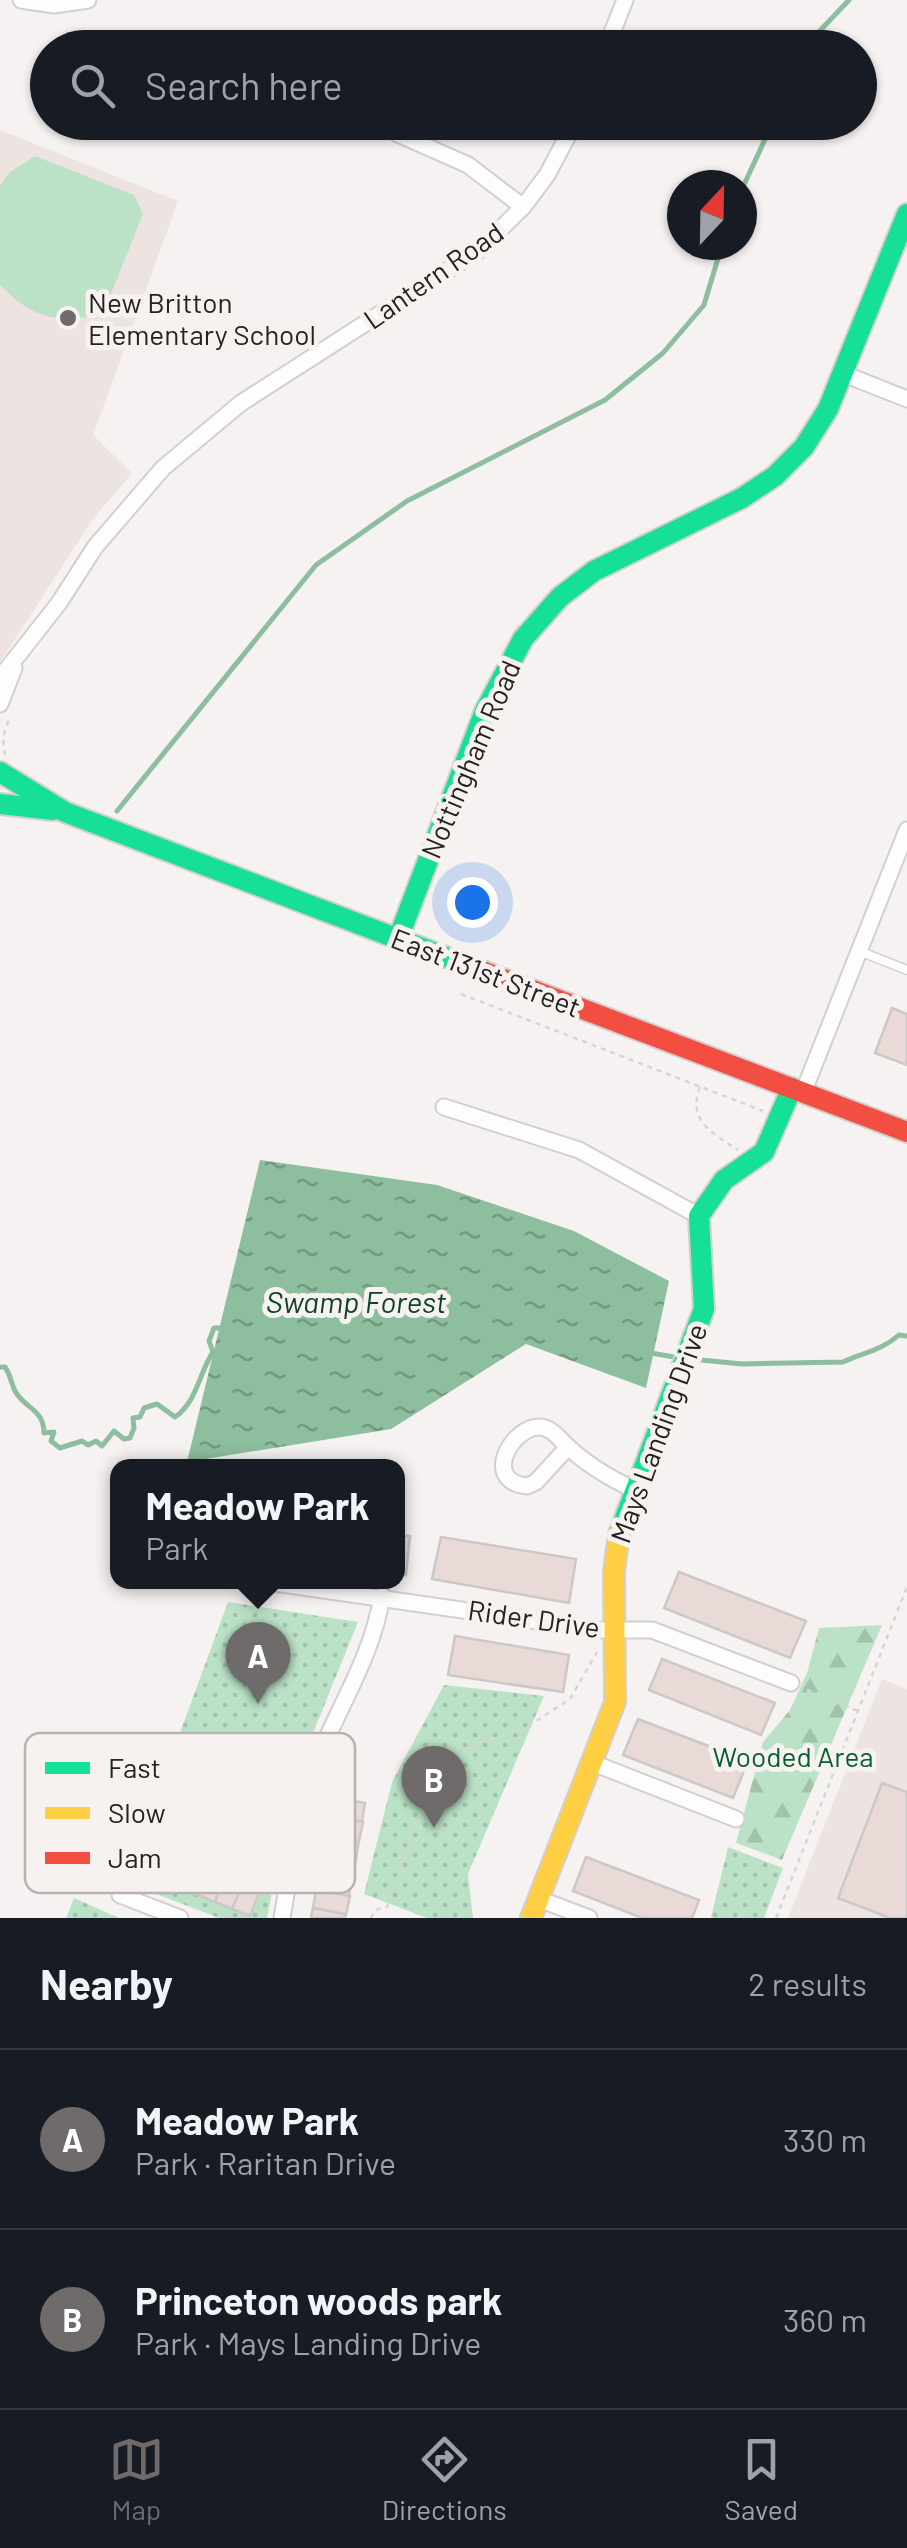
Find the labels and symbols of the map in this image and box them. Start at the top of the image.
north arrow [667,170,757,260]
street label: Lantern Road [357,214,509,336]
place label: New Britton Elementary School [88,285,316,351]
marker: New Britton Elementary School [57,307,79,329]
street label: Nottingham Road [413,655,527,863]
your location [447,877,498,928]
street label: East 131st Street [387,920,585,1024]
water label: Swamp Forest [266,1283,447,1319]
street label: Mays Landing Drive [603,1319,713,1547]
street label: Rider Drive [466,1592,602,1644]
pin: A [226,1622,290,1704]
legend [25,1733,355,1893]
park label: Wooded Area [713,1739,873,1773]
pin: B [402,1746,466,1828]
text: Fast [108,1750,161,1784]
text: Slow [108,1795,166,1829]
text: Jam [108,1840,162,1874]

